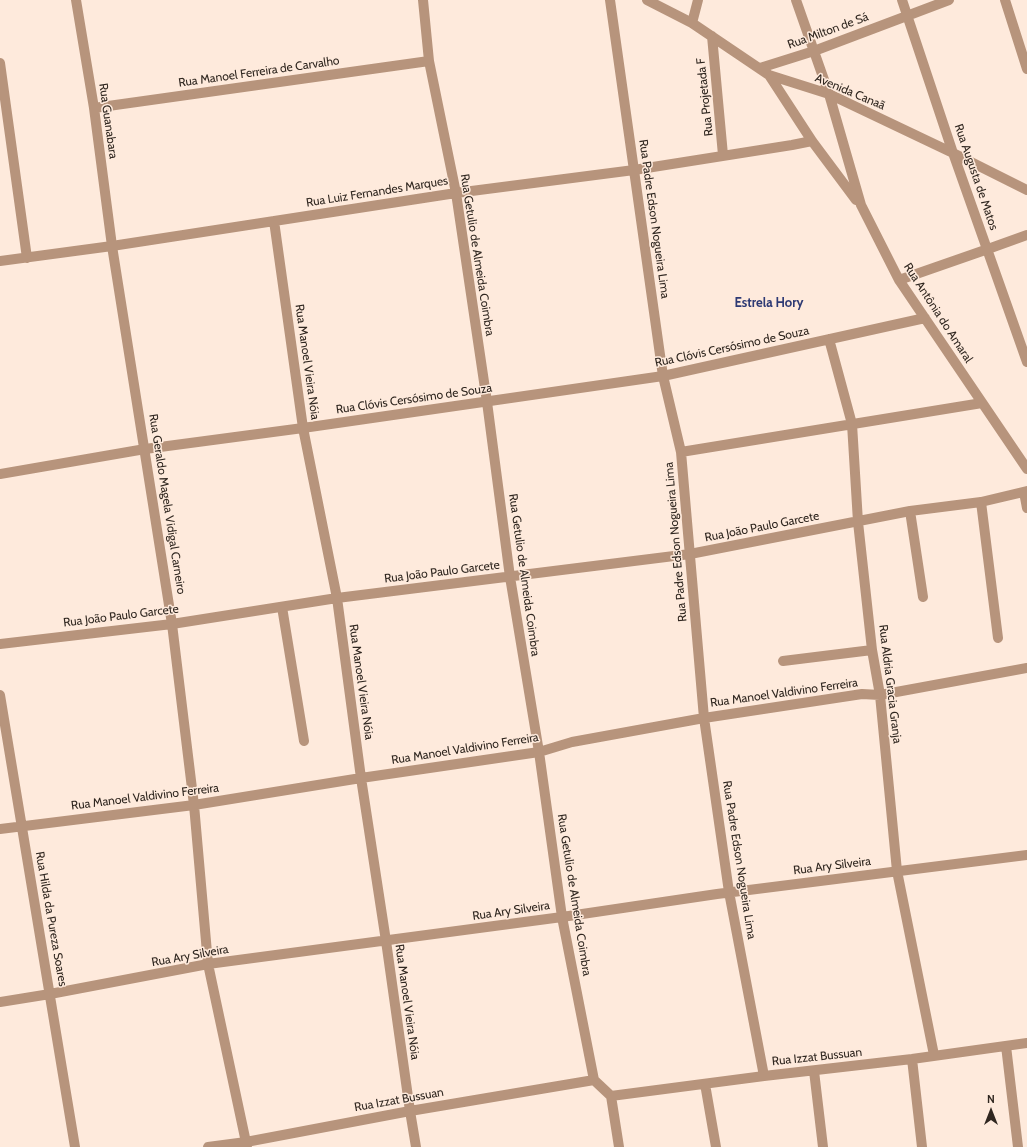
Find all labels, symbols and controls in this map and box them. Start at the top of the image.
street label: Rua Milton de Sá [786,10,870,52]
street label: Rua Manoel Ferreira de Carvalho [178,54,340,90]
street label: Rua Projetada F [694,57,716,137]
street label: Avenida Canaã [813,71,887,113]
street label: Rua Guanabara [96,82,120,160]
street label: Rua Augusta de Matos [951,122,1001,232]
street label: Rua Padre Edson Nogueira Lima [636,139,672,299]
street label: Rua Getulio de Almeida Coimbra [457,173,497,337]
street label: Rua Luiz Fernandes Marques [305,174,449,210]
street label: Rua Antônia do Amaral [900,260,976,366]
district label: Estrela Hory [734,295,804,311]
street label: Rua Manoel Vieira Nóia [292,303,322,421]
street label: Rua Clóvis Cersósimo de Souza [653,324,811,370]
street label: Rua Clóvis Cersósimo de Souza [335,381,493,417]
street label: Rua Geraldo Magela Vidigal Carneiro [146,413,188,595]
street label: Rua Padre Edson Nogueira Lima [662,461,690,623]
street label: Rua Getulio de Almeida Coimbra [505,493,543,657]
street label: Rua João Paulo Garcete [704,509,820,545]
street label: Rua João Paulo Garcete [383,558,501,586]
street label: Rua João Paulo Garcete [62,602,180,630]
street label: Rua Manoel Vieira Nóia [346,623,376,741]
street label: Rua Aldria Gracia Granja [876,624,904,744]
street label: Rua Manoel Valdivino Ferreira [709,676,859,710]
street label: Rua Manoel Valdivino Ferreira [390,730,540,768]
street label: Rua Padre Edson Nogueira Lima [719,780,759,940]
street label: Rua Manoel Valdivino Ferreira [70,781,220,813]
street label: Rua Getulio de Almeida Coimbra [554,813,594,977]
street label: Rua Hilda da Pureza Soares [32,850,70,988]
street label: Rua Ary Silveira [792,854,872,878]
street label: Rua Ary Silveira [471,898,551,924]
street label: Rua Ary Silveira [150,942,230,970]
street label: Rua Manoel Vieira Nóia [392,943,422,1061]
street label: Rua Izzat Bussuan [771,1045,863,1069]
street label: Rua Izzat Bussuan [353,1085,445,1115]
north arrow [971,1091,1011,1131]
text: N [987,1092,995,1106]

